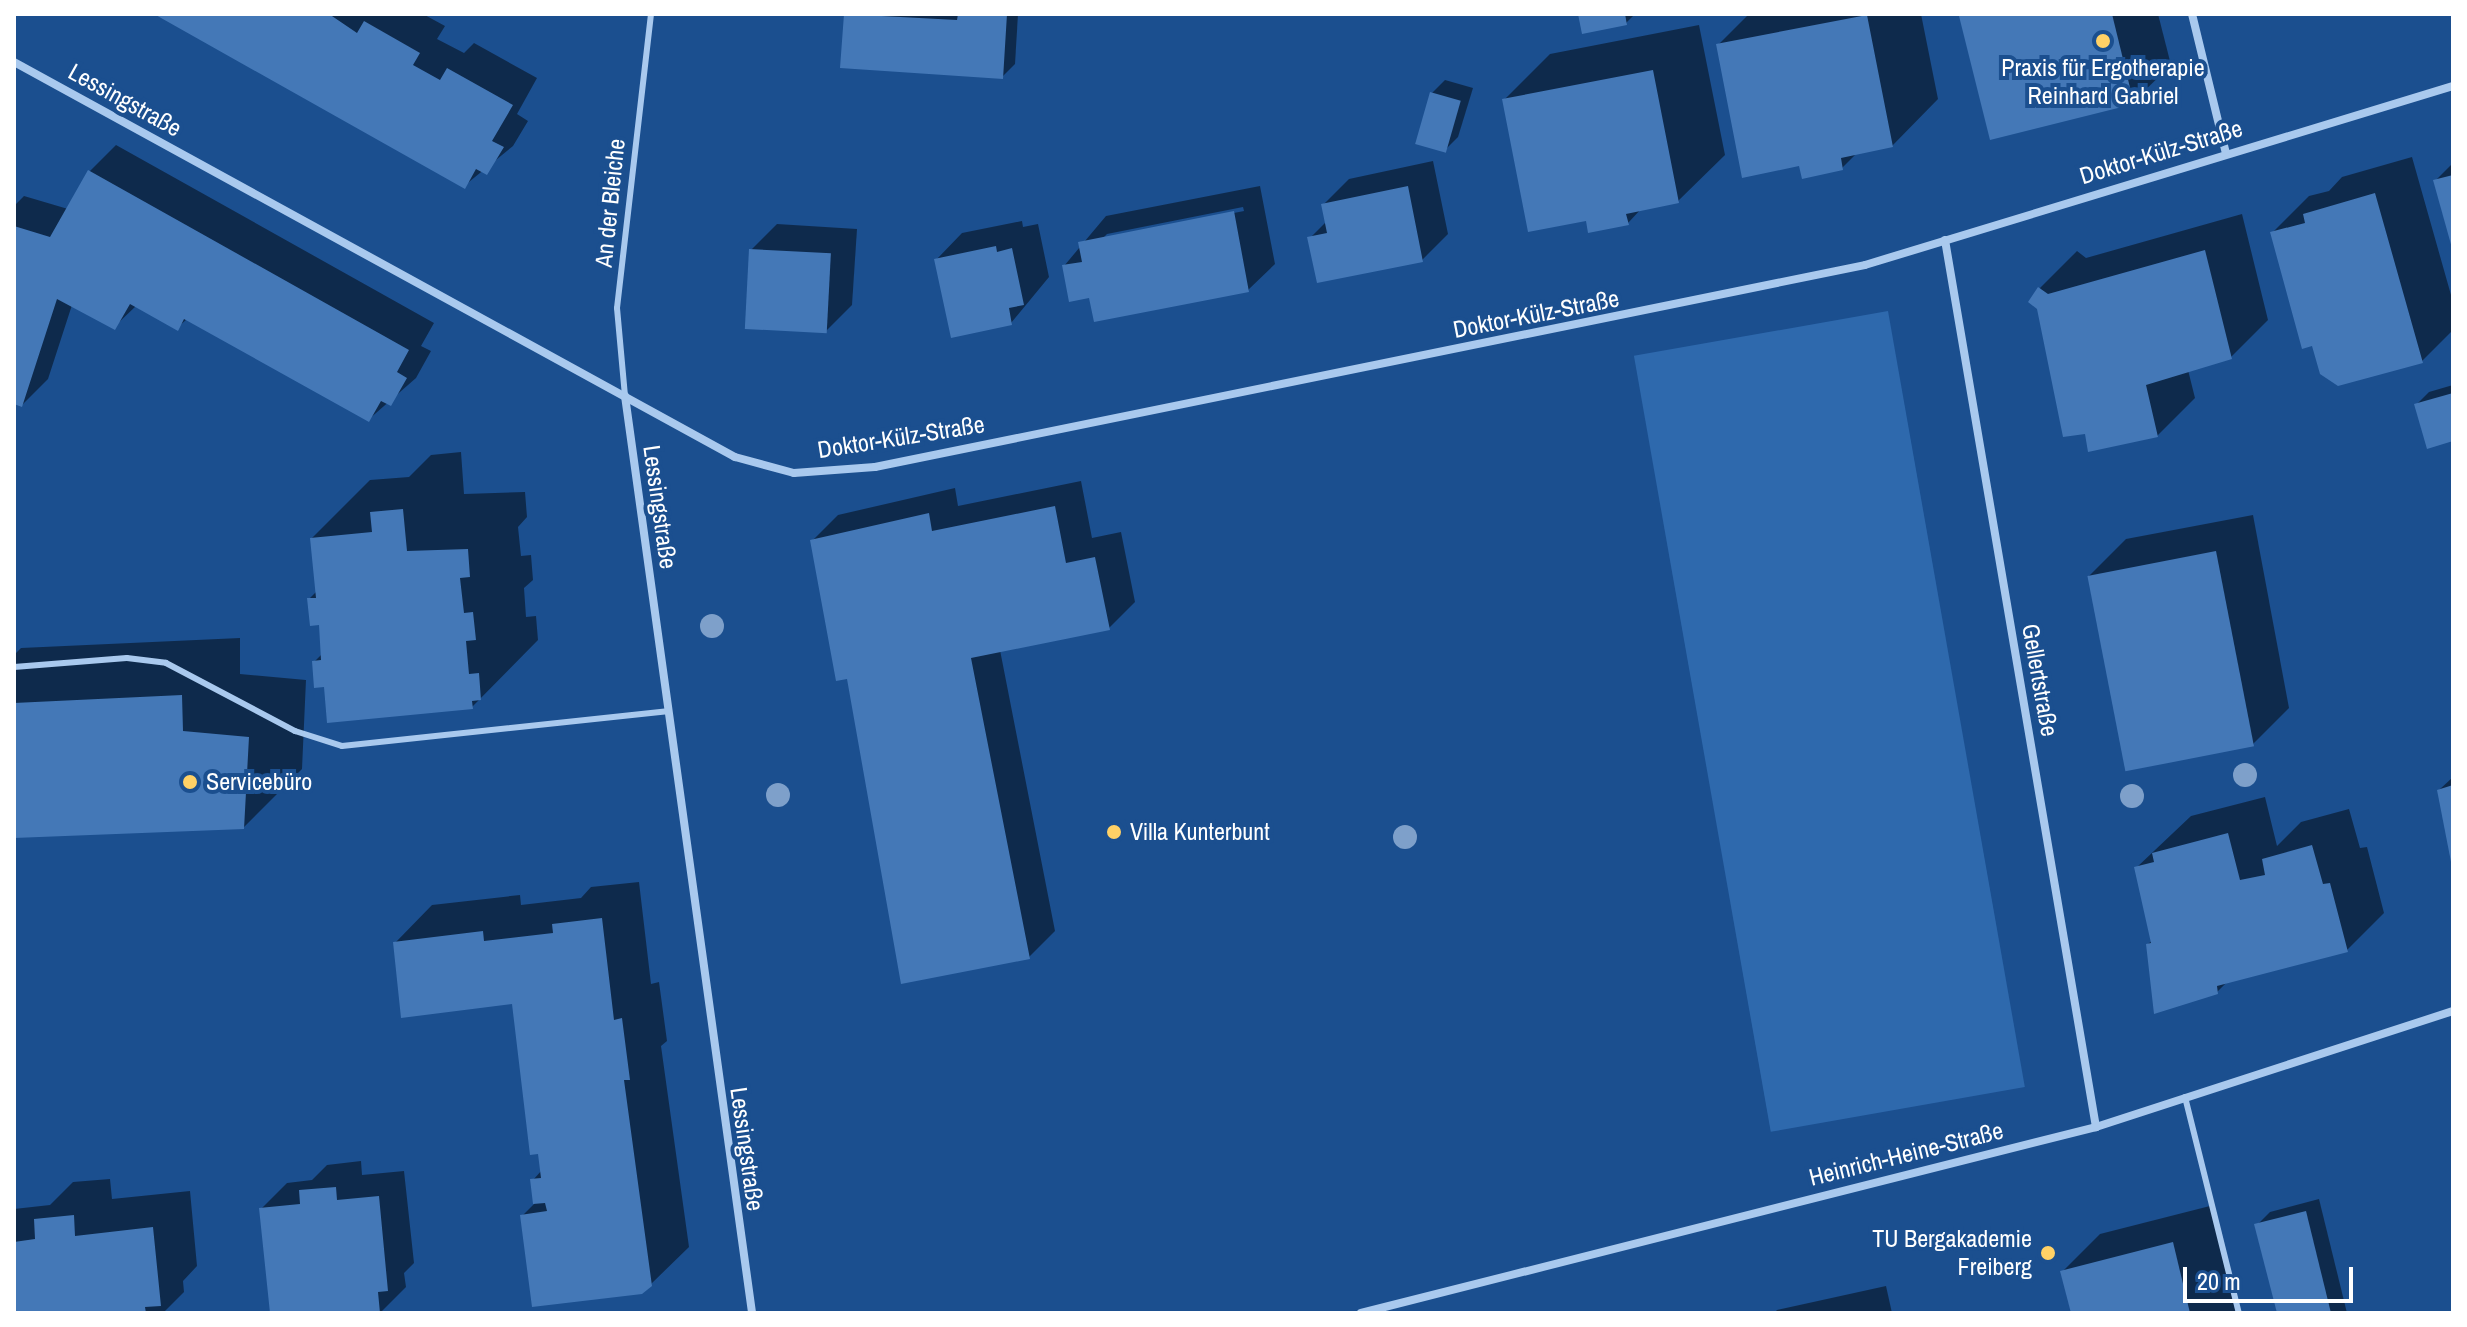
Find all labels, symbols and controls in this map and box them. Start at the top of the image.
marker: Praxis für Ergotherapie Reinhard Gabriel [2094,32,2112,50]
place label: Praxis für Ergotherapie Reinhard Gabriel [2001,54,2205,110]
street label: Lessingstraße [63,57,187,143]
street label: Doktor-Külz-Straße [2076,114,2246,190]
street label: An der Bleiche [589,137,631,269]
street label: Doktor-Külz-Straße [1451,284,1621,344]
street label: Doktor-Külz-Straße [816,410,986,464]
street label: Lessingstraße [637,443,683,571]
street label: Gellertstraße [2016,621,2064,739]
place label: Servicebüro [206,768,312,796]
marker: Servicebüro [181,773,199,791]
place label: Villa Kunterbunt [1130,818,1270,846]
marker: Villa Kunterbunt [1105,823,1123,841]
street label: Lessingstraße [724,1085,770,1213]
street label: Heinrich-Heine-Straße [1806,1116,2006,1192]
place label: TU Bergakademie Freiberg [1872,1225,2032,1281]
marker: TU Bergakademie Freiberg [2039,1244,2057,1262]
scale bar [2187,1251,2357,1301]
text: 20 m [2197,1265,2241,1297]

